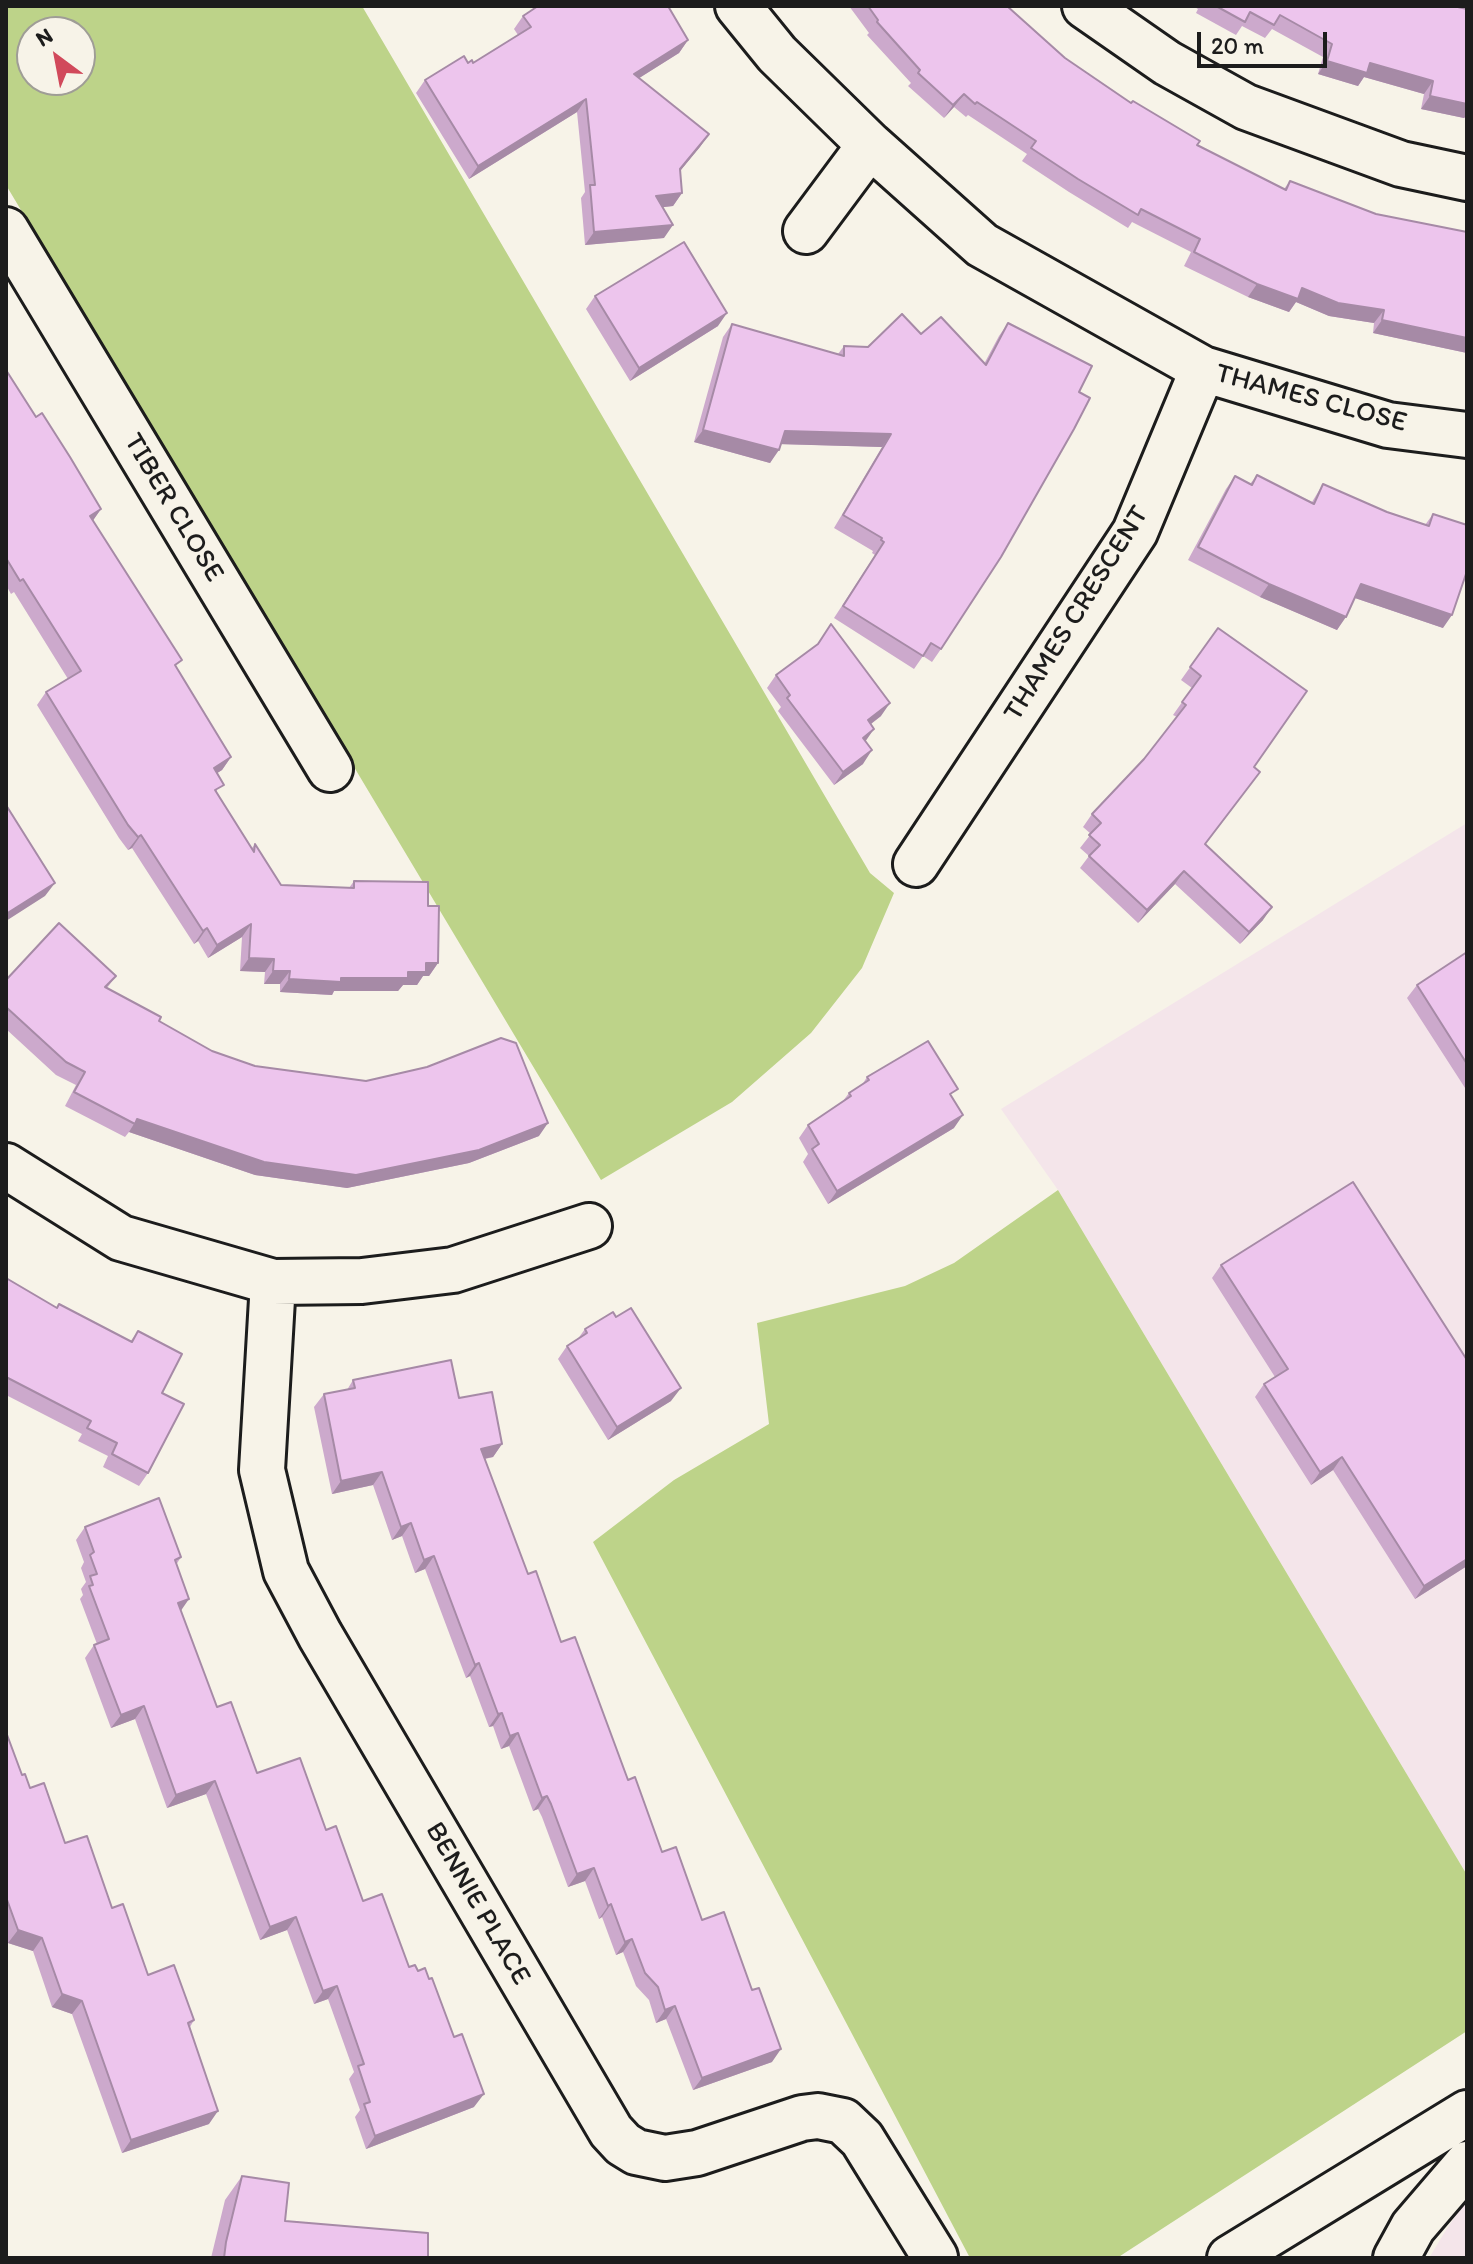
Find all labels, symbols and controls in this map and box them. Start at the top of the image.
north arrow [16,16,96,96]
scale bar [1201,16,1331,66]
text: N [31,22,58,52]
text: 20 m [1211,31,1264,60]
street label: THAMES CLOSE [1212,357,1410,441]
street label: TIBER CLOSE [116,428,230,588]
street label: THAMES CRESCENT [997,500,1157,728]
street label: BENNIE PLACE [417,1817,537,1991]

